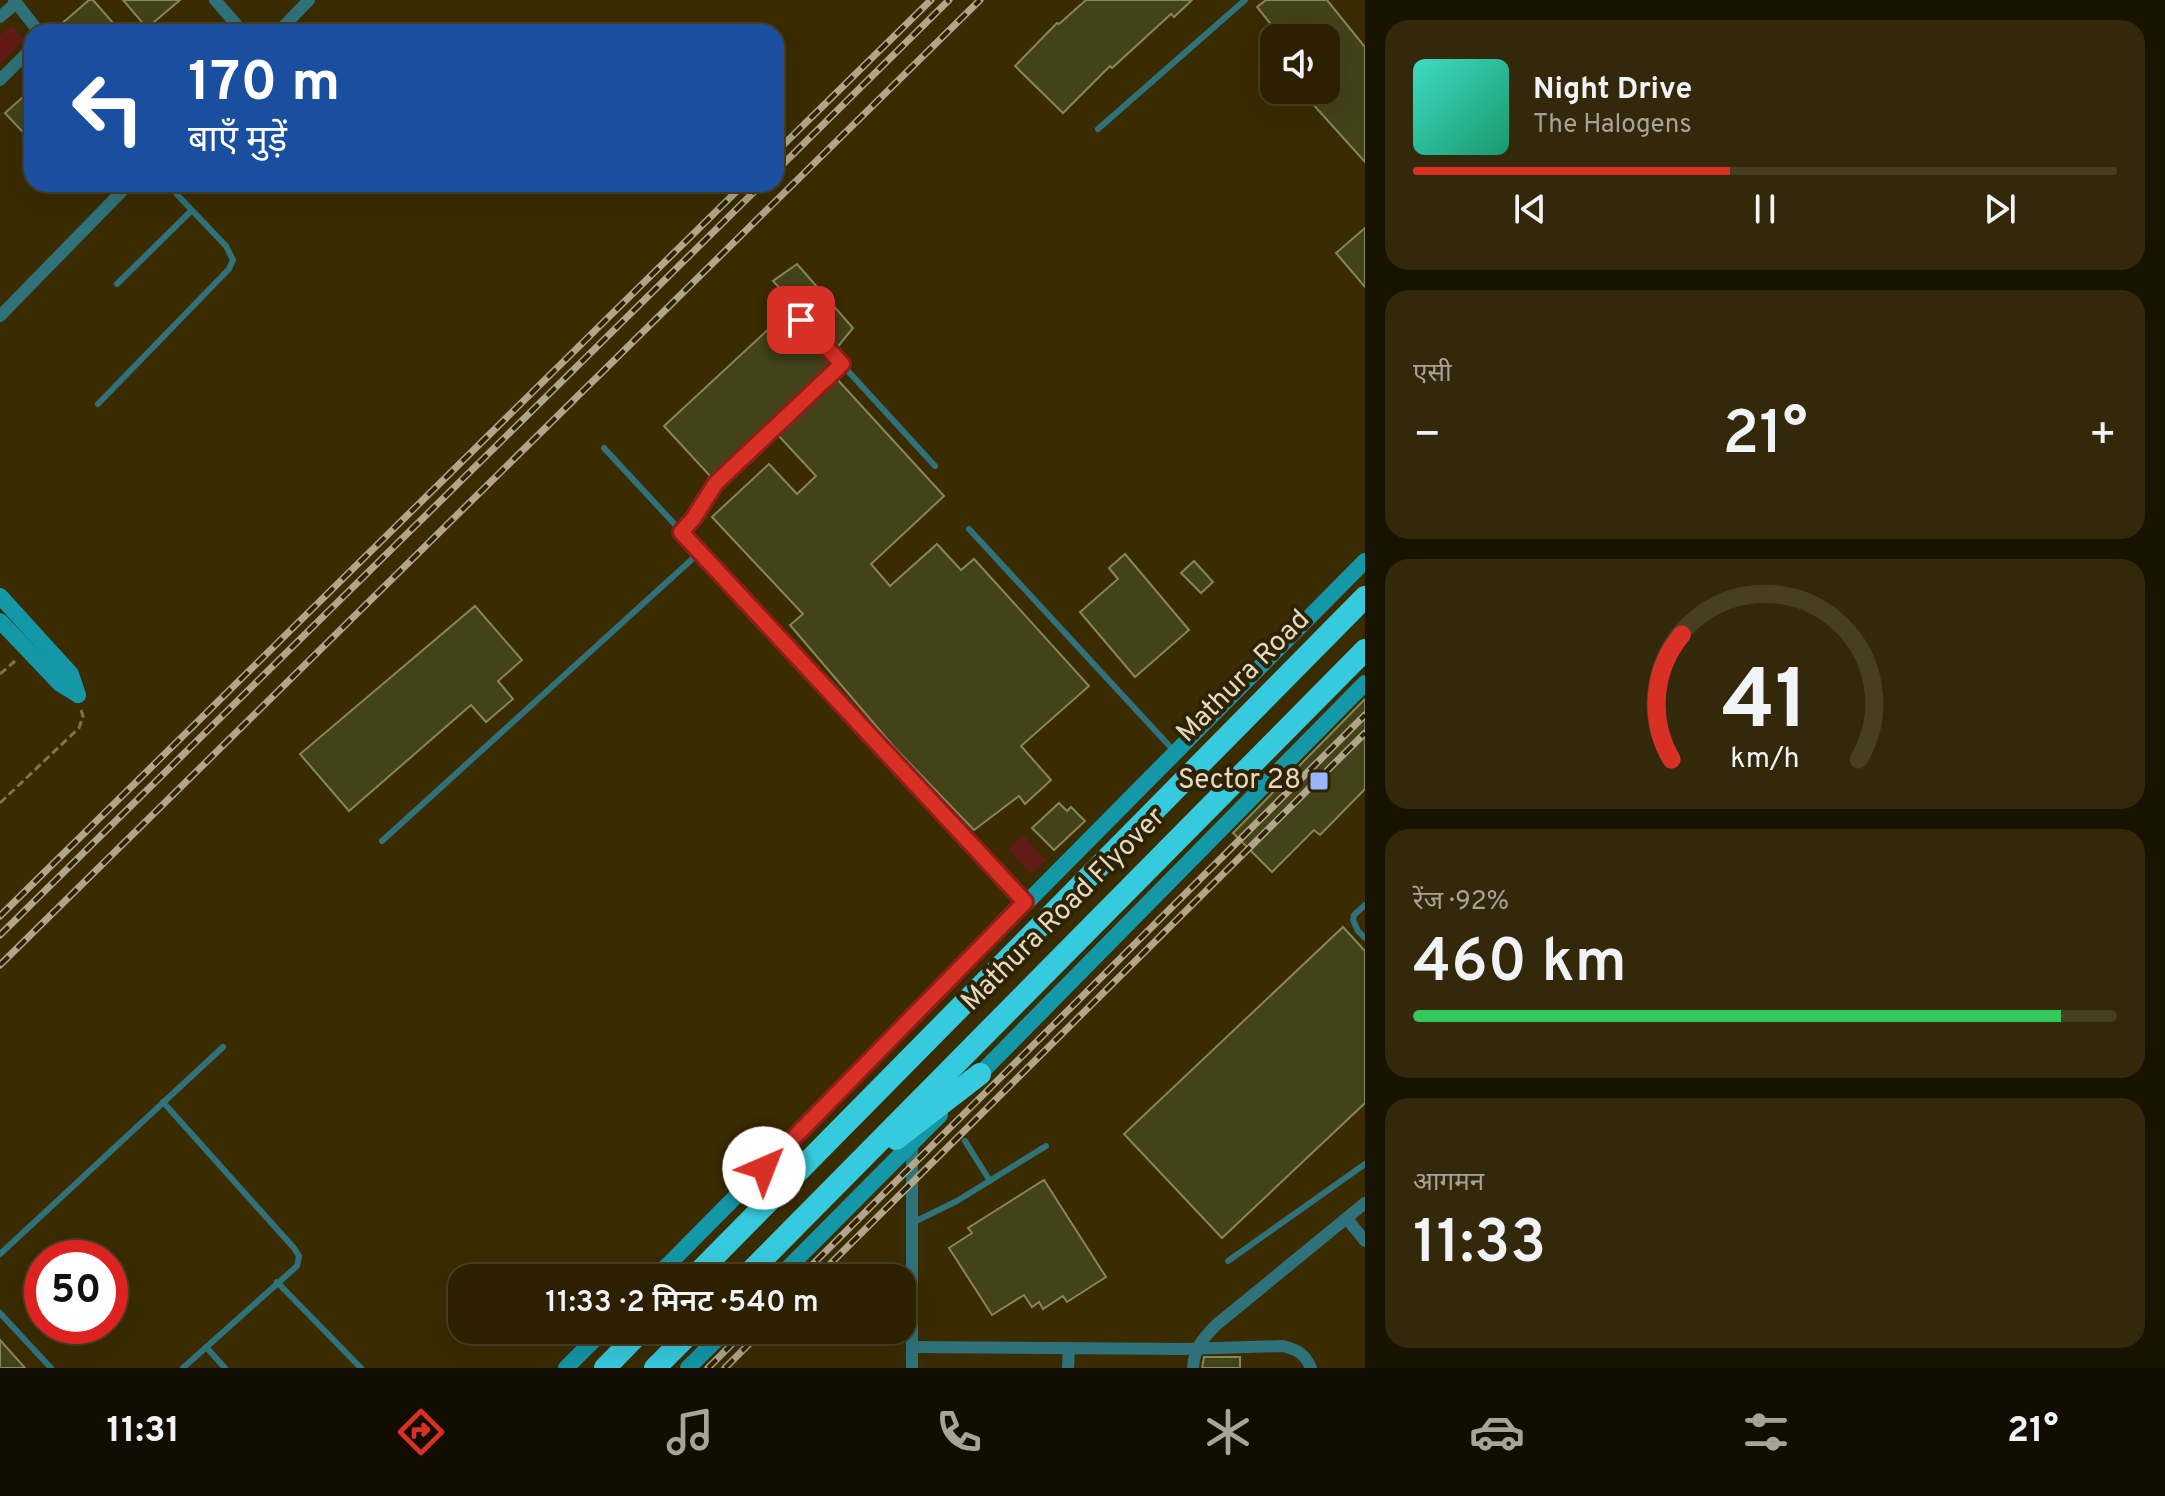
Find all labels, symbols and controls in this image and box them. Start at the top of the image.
map controls [1260,24,1340,104]
button: sound [1260,24,1340,104]
text: 170 m [188,50,340,120]
icon: left [56,56,160,160]
text: Night Drive [1533,72,1692,109]
text: The Halogens [1533,109,1692,142]
text: बाएँ मुड़ें [188,119,287,165]
icon: previous [1508,187,1552,231]
icon: pause [1743,187,1787,231]
icon: next [1978,187,2022,231]
pin [767,286,835,354]
icon: arrive [779,298,823,342]
text: एसी [1413,358,1452,391]
text: 21° [1723,399,1808,475]
text: − [1413,409,1441,465]
text: + [2089,409,2117,465]
street label: Mathura Road [1170,603,1318,751]
text: 41 [1722,653,1808,758]
text: km/h [1730,742,1800,778]
place label: Sector 28 [1178,763,1301,799]
marker: Sector 28 [1308,770,1330,792]
street label: Mathura Road Flyover [954,800,1174,1020]
text: रेंज · 92% [1413,886,1509,919]
text: 460 km [1413,927,1627,1003]
position arrow [722,1126,806,1210]
text: आगमन [1413,1167,1484,1200]
text: 11:33 [1413,1208,1546,1284]
speed limit sign: 50 [24,1240,128,1344]
text: 11:33 · 2 मिनट · 540 m [545,1285,819,1322]
icon: directions [393,1404,449,1460]
icon: music [662,1404,718,1460]
icon: phone [931,1404,987,1460]
icon: climate [1200,1404,1256,1460]
icon: car [1469,1404,1525,1460]
icon: filters [1738,1404,1794,1460]
text: 11:31 [107,1409,180,1455]
text: 21° [2007,1409,2058,1455]

